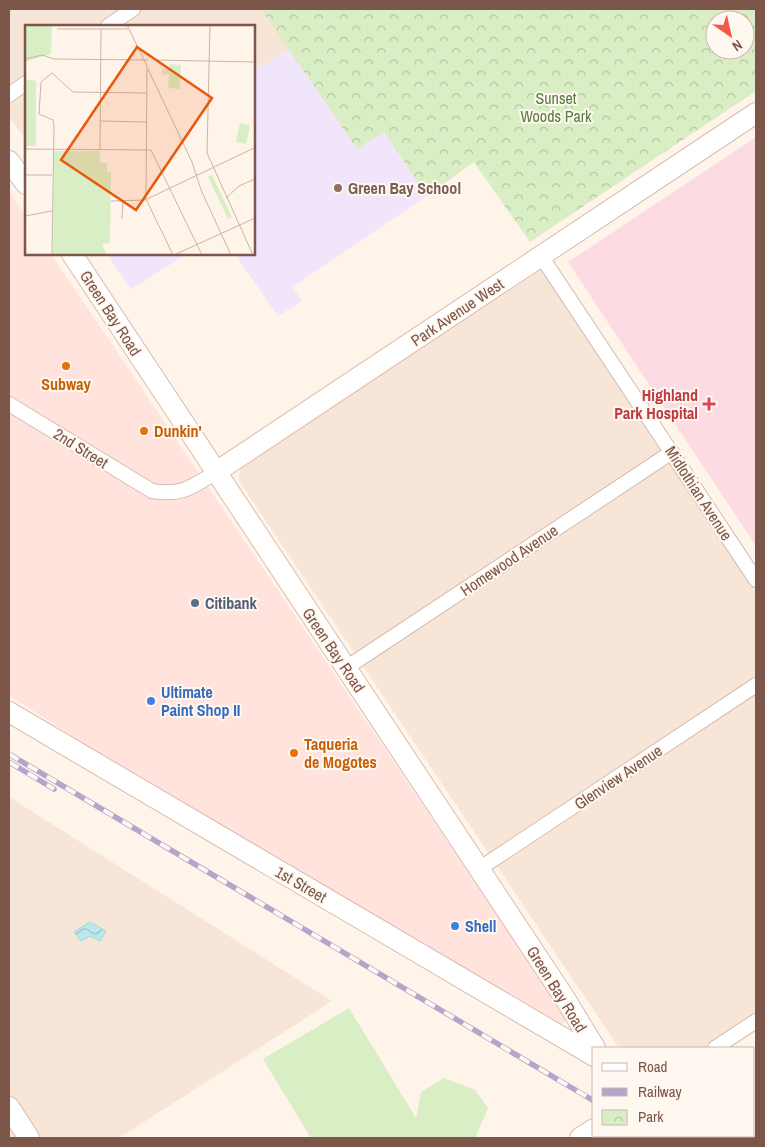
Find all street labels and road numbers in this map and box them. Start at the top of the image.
street label: Green Bay Road [75,266,147,360]
street label: Park Avenue West [406,273,508,351]
street label: 2nd Street [49,423,113,474]
street label: Midlothian Avenue [660,442,738,544]
street label: Homewood Avenue [456,519,562,601]
street label: Green Bay Road [298,603,370,697]
street label: Glenview Avenue [570,739,666,815]
street label: 1st Street [271,860,331,908]
street label: Green Bay Road [522,942,592,1036]

